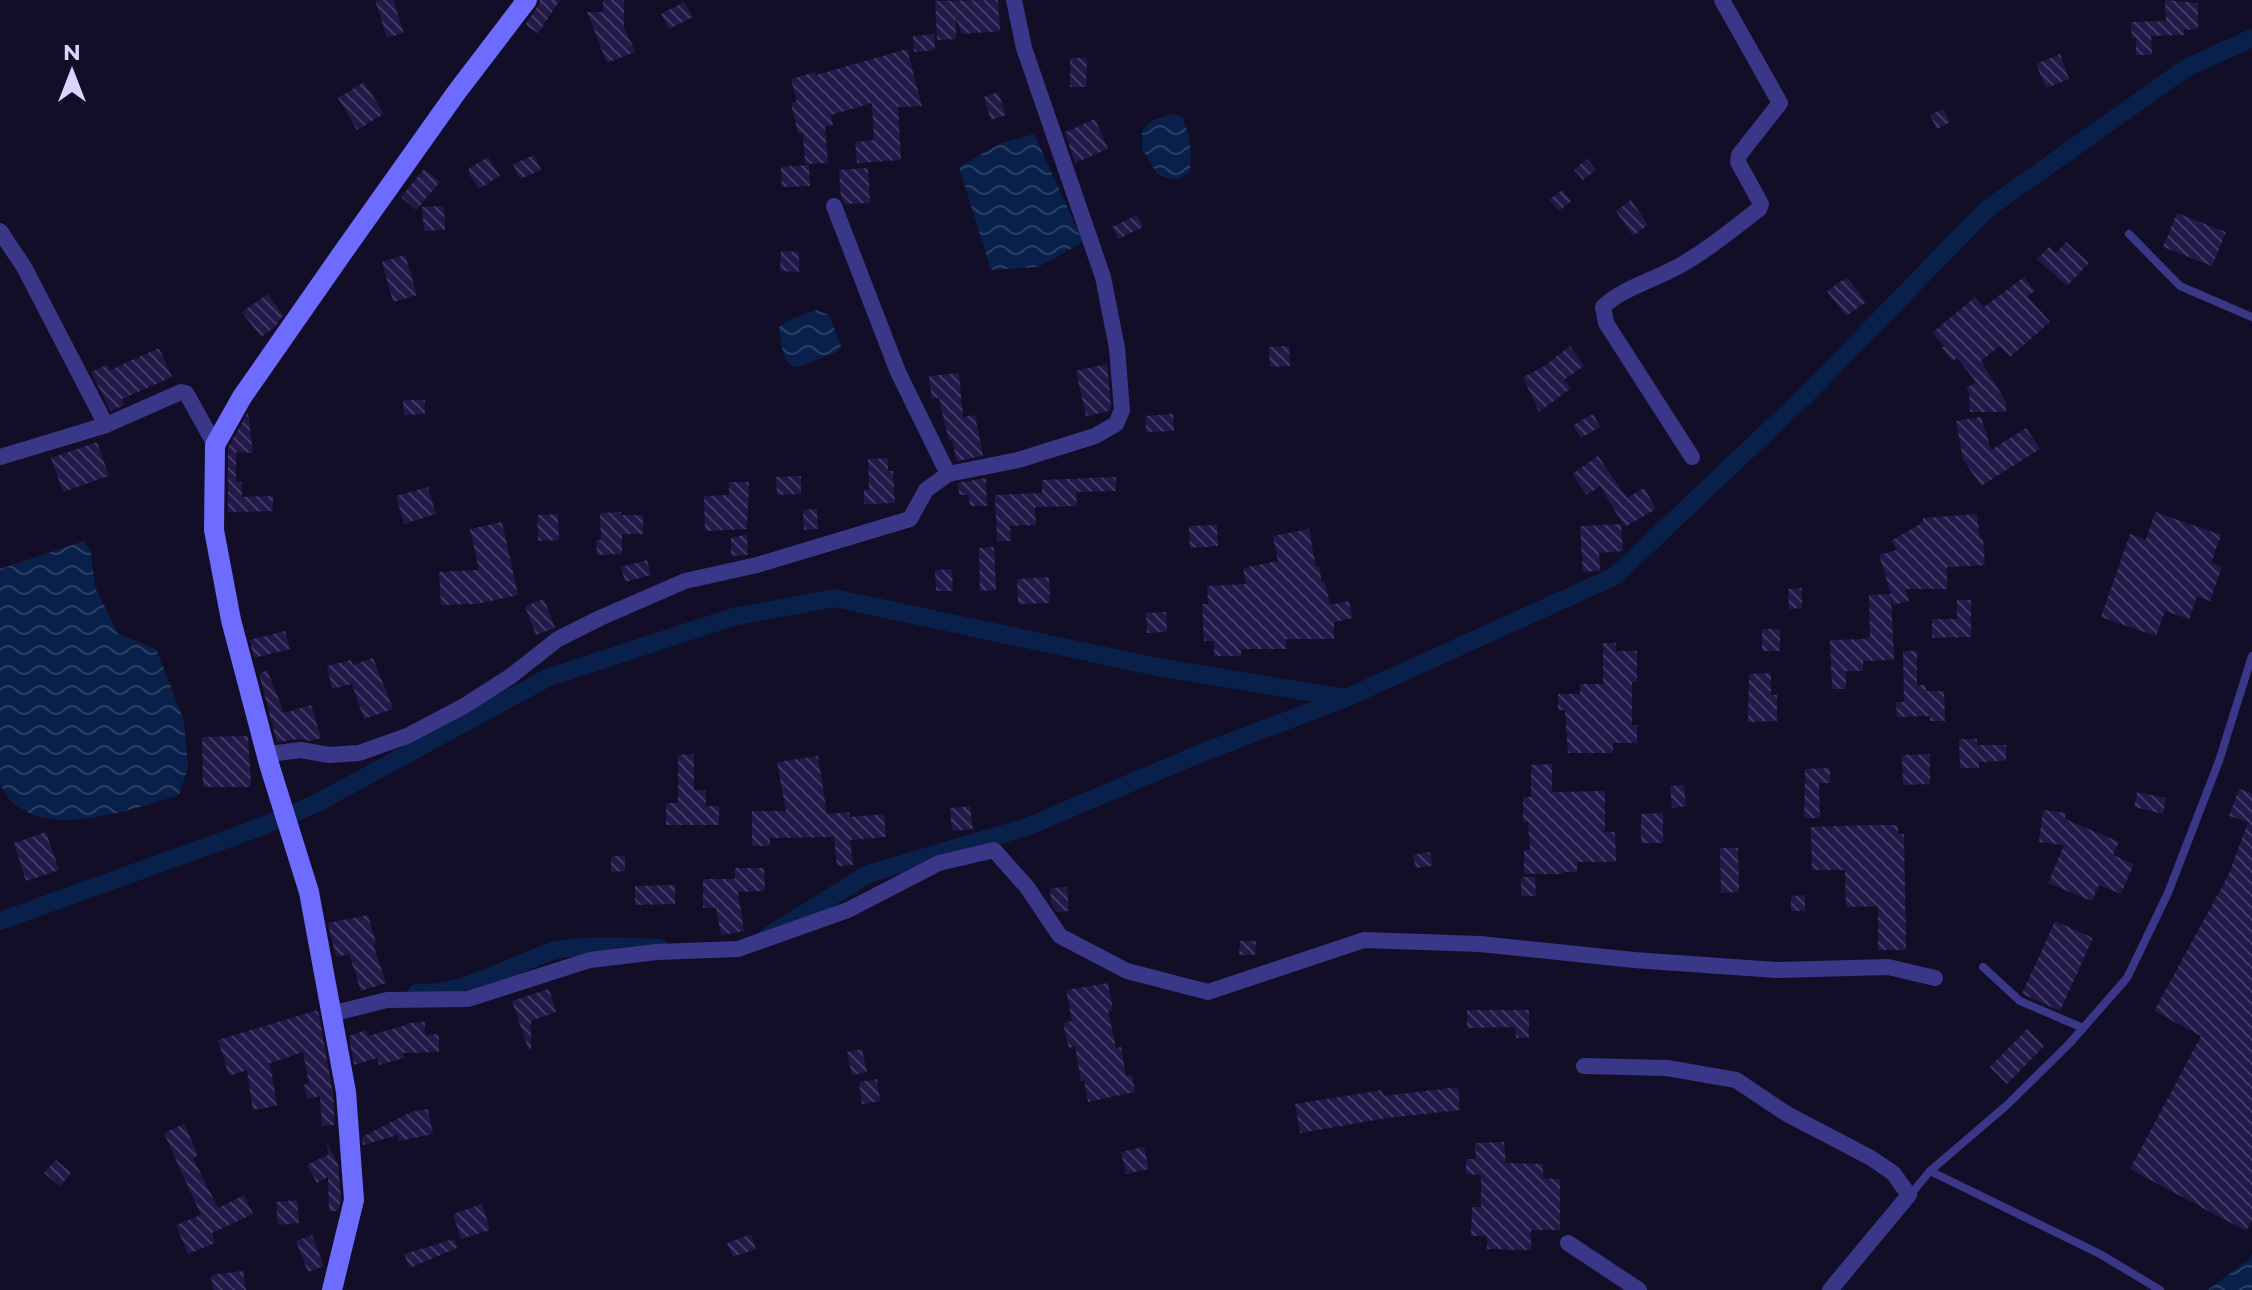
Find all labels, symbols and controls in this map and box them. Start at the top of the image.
north arrow [32,32,112,112]
text: N [63,39,81,66]

